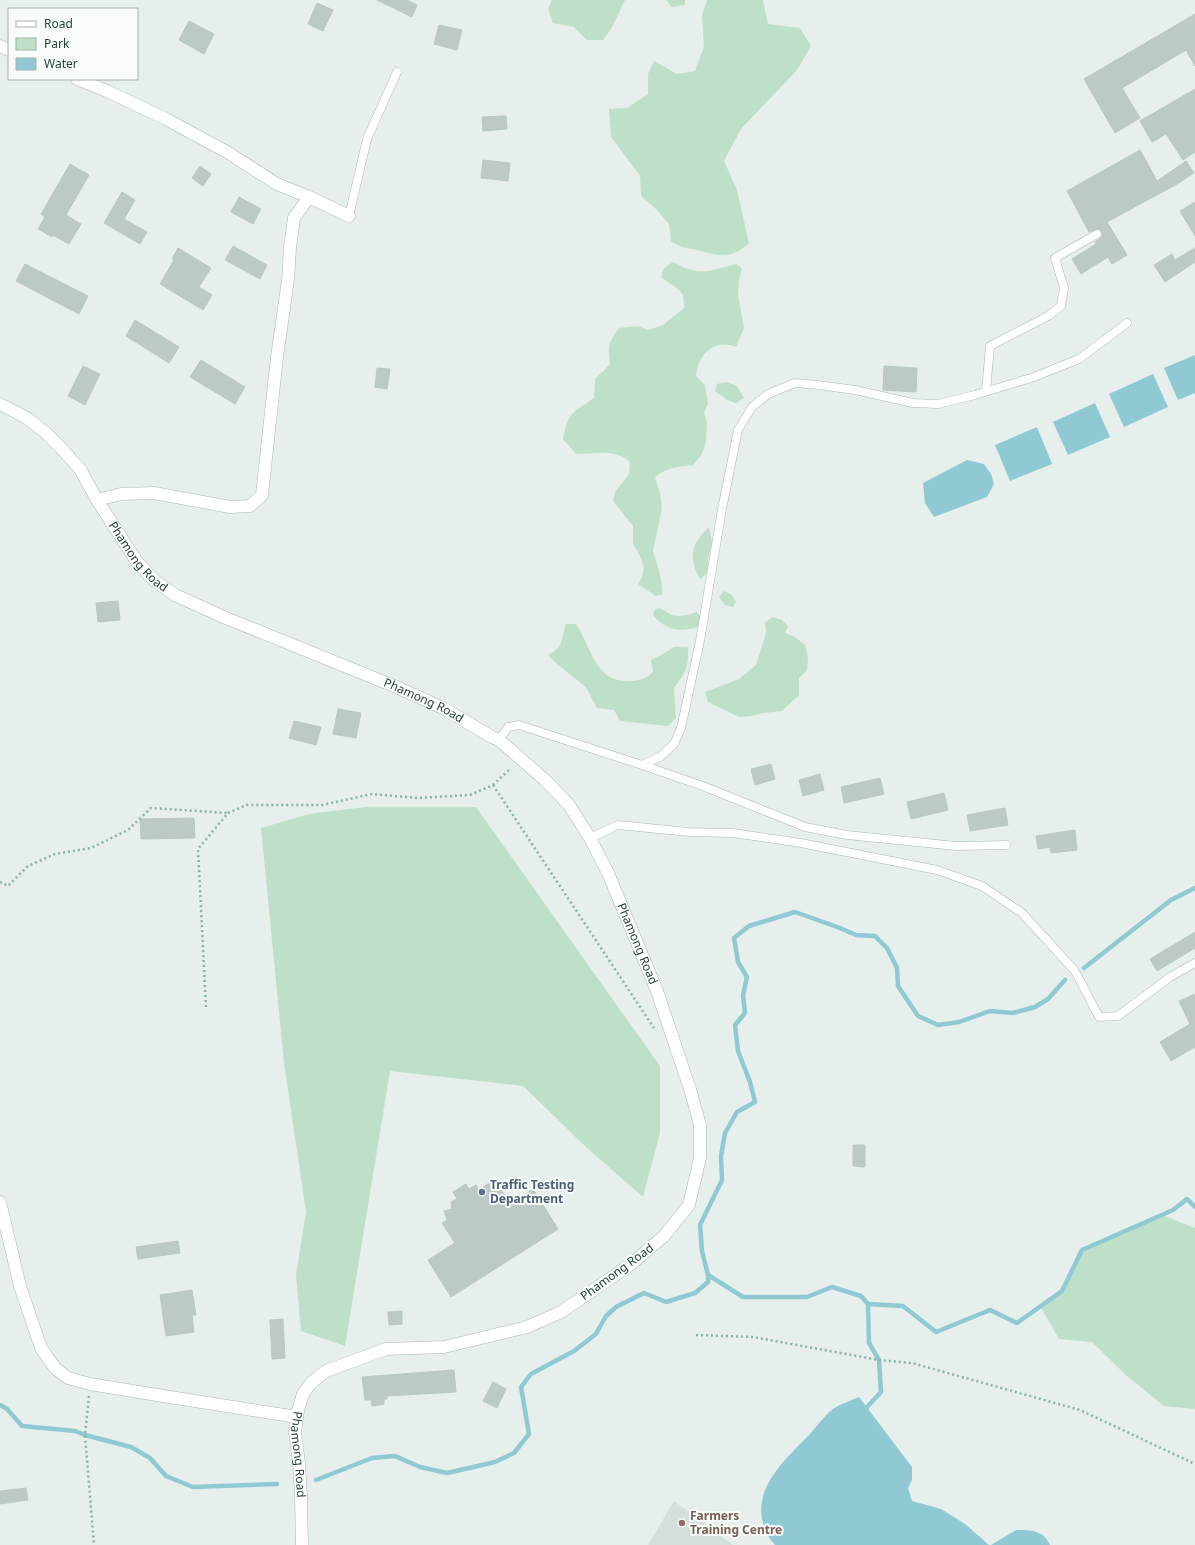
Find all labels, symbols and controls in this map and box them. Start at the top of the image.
legend [8,8,138,80]
text: Road [44,15,73,32]
text: Park [44,35,70,52]
text: Water [44,55,78,72]
street label: Phamong Road [105,518,172,596]
street label: Phamong Road [381,674,467,726]
street label: Phamong Road [613,900,662,987]
place label: Traffic Testing Department [490,1176,574,1207]
marker: Traffic Testing Department [477,1187,487,1197]
street label: Phamong Road [577,1239,657,1304]
street label: Phamong Road [287,1410,310,1498]
place label: Farmers Training Centre [690,1507,782,1538]
marker: Farmers Training Centre [677,1518,687,1528]

